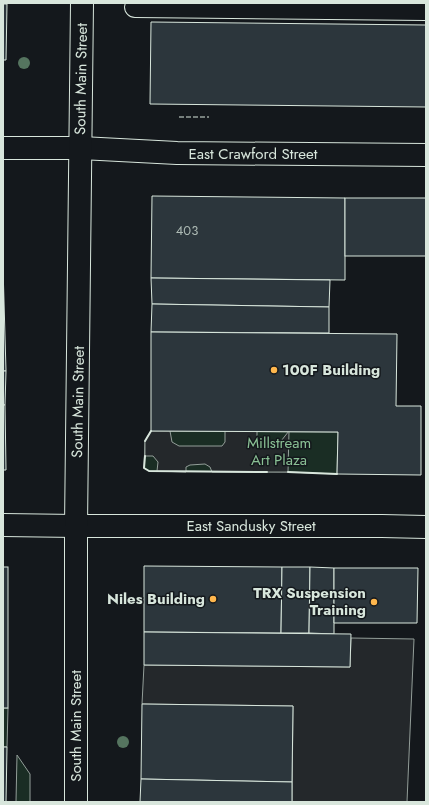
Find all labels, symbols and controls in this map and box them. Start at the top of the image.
street label: South Main Street [69,23,93,135]
street label: East Crawford Street [189,143,318,165]
house number: 403 [176,221,198,240]
street label: South Main Street [66,346,90,458]
place label: 100F Building [282,359,380,381]
marker: 100F Building [269,365,279,375]
park label: Millstream Art Plaza [247,432,311,471]
street label: East Sandusky Street [186,515,316,537]
place label: TRX Suspension Training [253,582,366,621]
place label: Niles Building [107,588,205,610]
marker: Niles Building [208,594,218,604]
marker: TRX Suspension Training [369,597,379,607]
street label: South Main Street [65,670,87,782]

